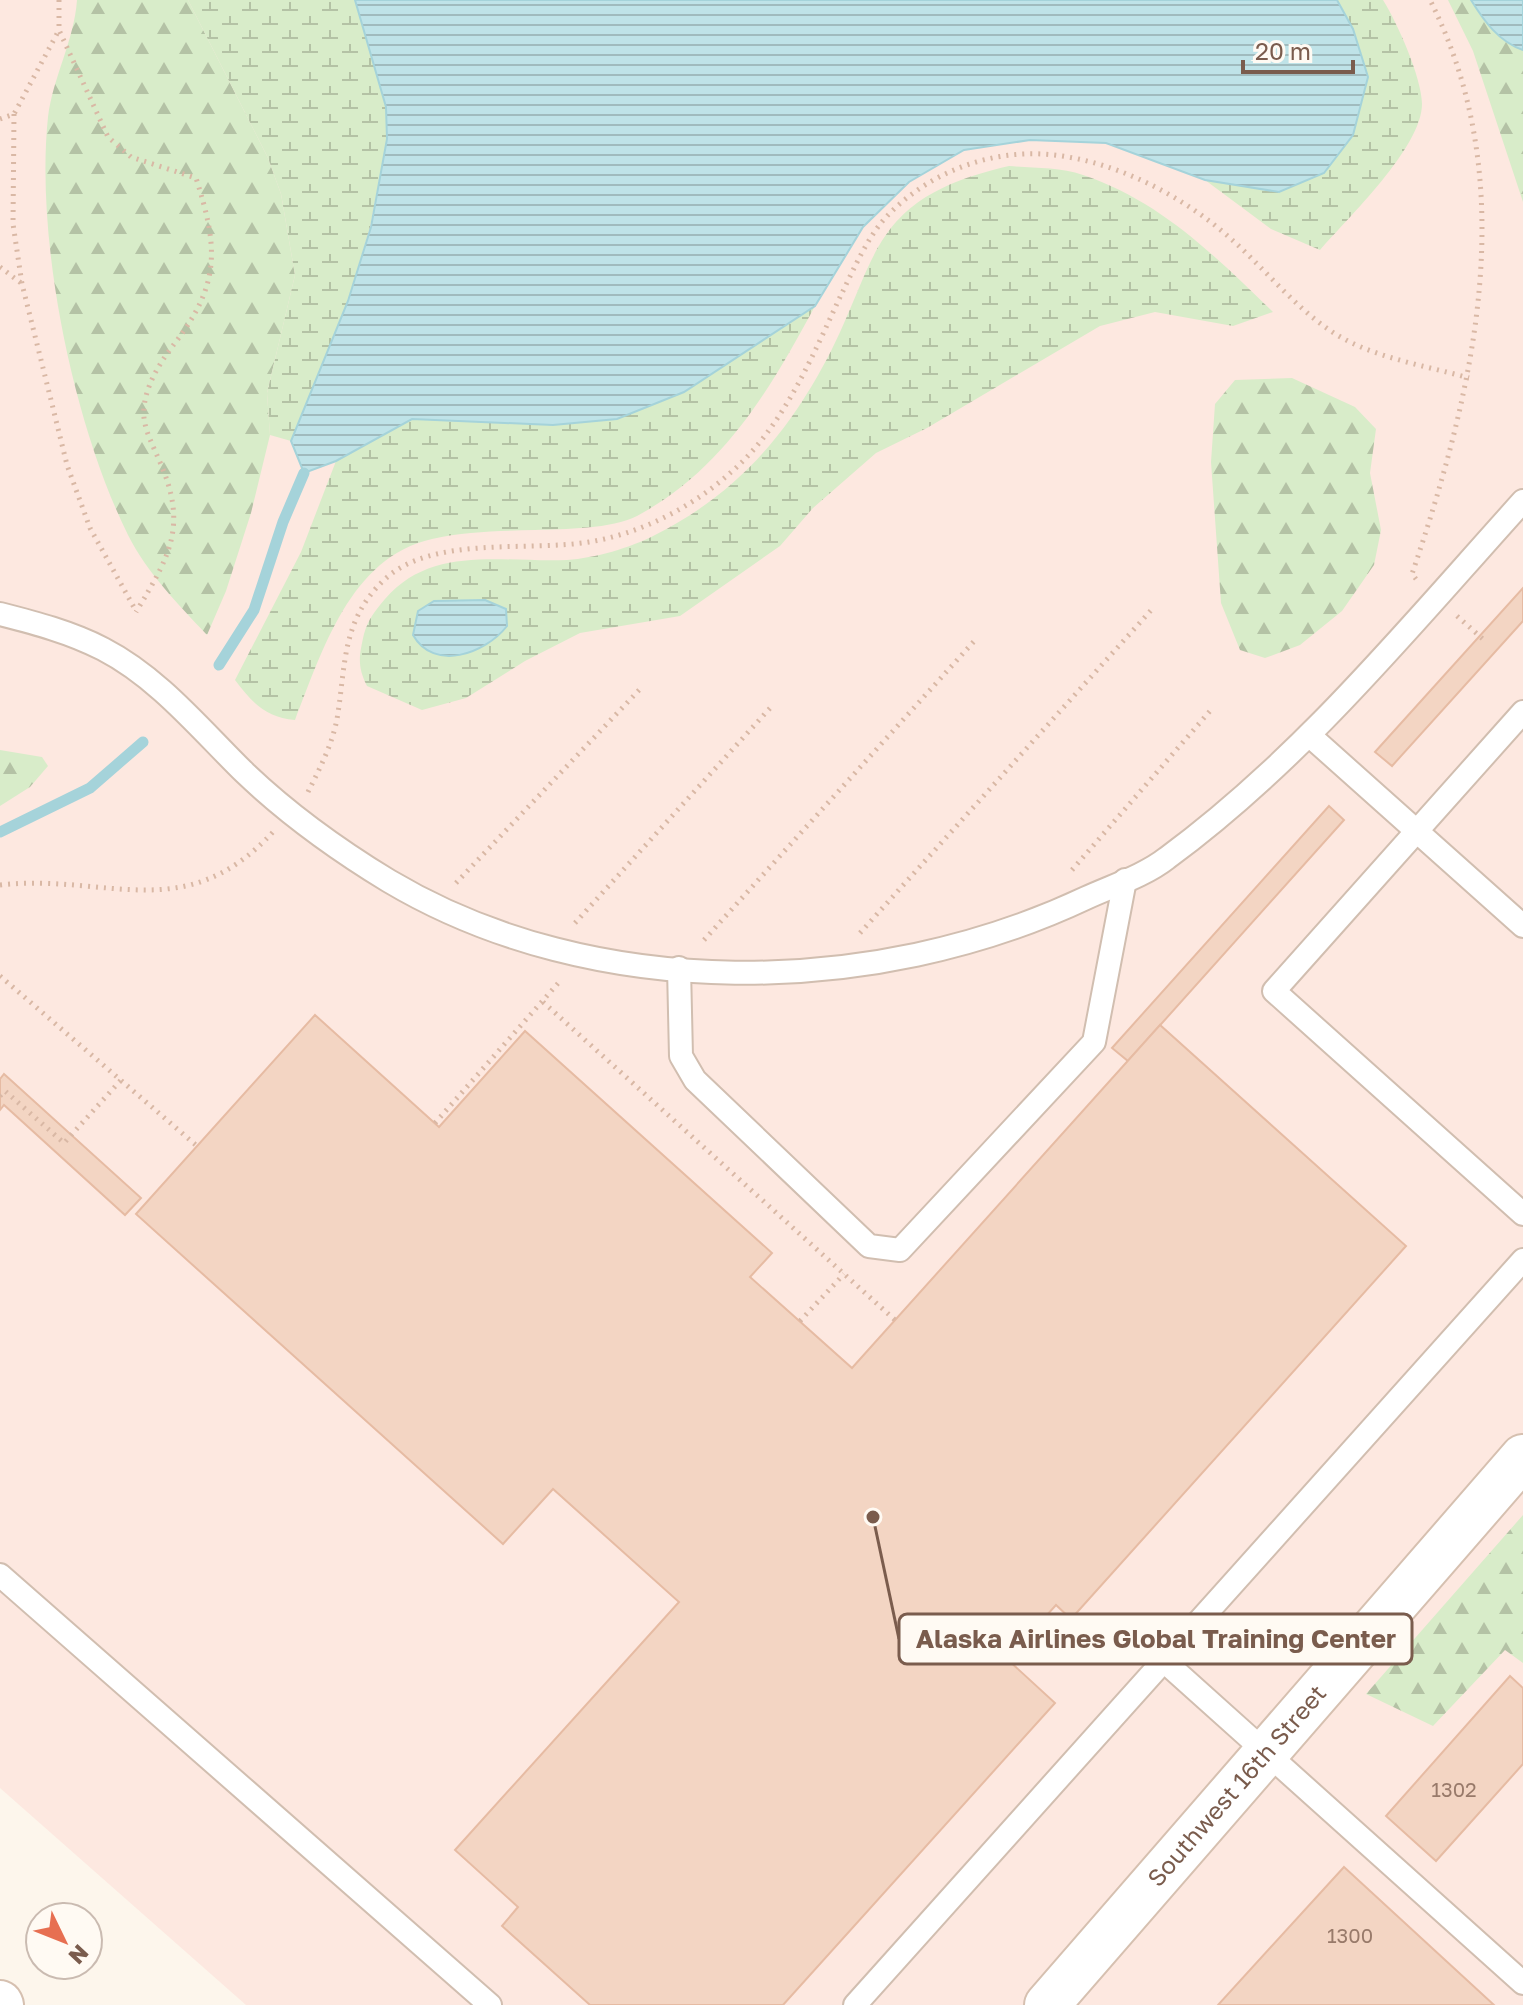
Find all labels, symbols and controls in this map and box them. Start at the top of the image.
scale bar [1243,24,1353,74]
text: 20 m [1255,36,1311,65]
callout: Alaska Airlines Global Training Center [899,1614,1412,1664]
text: Alaska Airlines Global Training Center [916,1623,1396,1654]
street label: Southwest 16th Street [1141,1678,1331,1892]
house number: 1302 [1431,1777,1477,1801]
north arrow [24,1901,104,1981]
house number: 1300 [1327,1923,1373,1947]
text: N [63,1940,95,1970]

